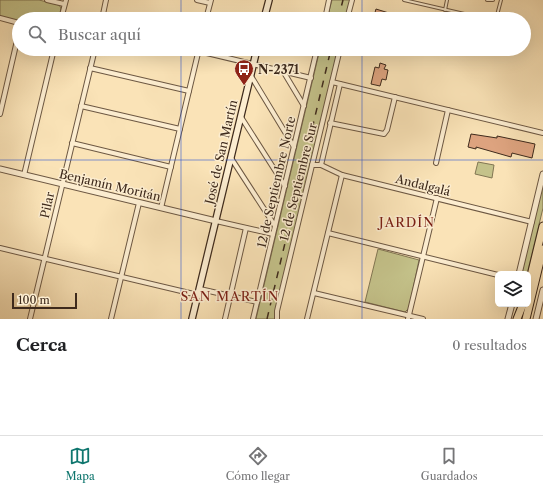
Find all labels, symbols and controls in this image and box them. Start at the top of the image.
search box [12,12,531,56]
icon: search [26,23,48,45]
text: Buscar aquí [58,25,141,44]
bus stop icon: N-2371 [233,58,255,86]
place label: N-2371 [258,62,300,77]
street label: José de San Martín [201,98,240,208]
street label: 12 de Septiembre Norte [254,115,298,249]
street label: 12 de Septiembre Sur [276,121,320,243]
street label: Benjamín Moritán [58,166,163,204]
street label: Andalgalá [393,171,453,199]
street label: Pilar [37,190,57,220]
district label: JARDÍN [377,214,435,230]
map controls [495,271,531,307]
button: layers [495,271,531,307]
district label: SAN MARTÍN [181,288,279,304]
scale bar [12,291,77,310]
text: 100 m [18,293,50,307]
text: Cerca [16,335,67,355]
text: 0 resultados [452,337,527,353]
tab: Mapa [65,445,95,483]
tab: Cómo llegar [226,445,290,483]
tab: Guardados [421,445,478,483]

